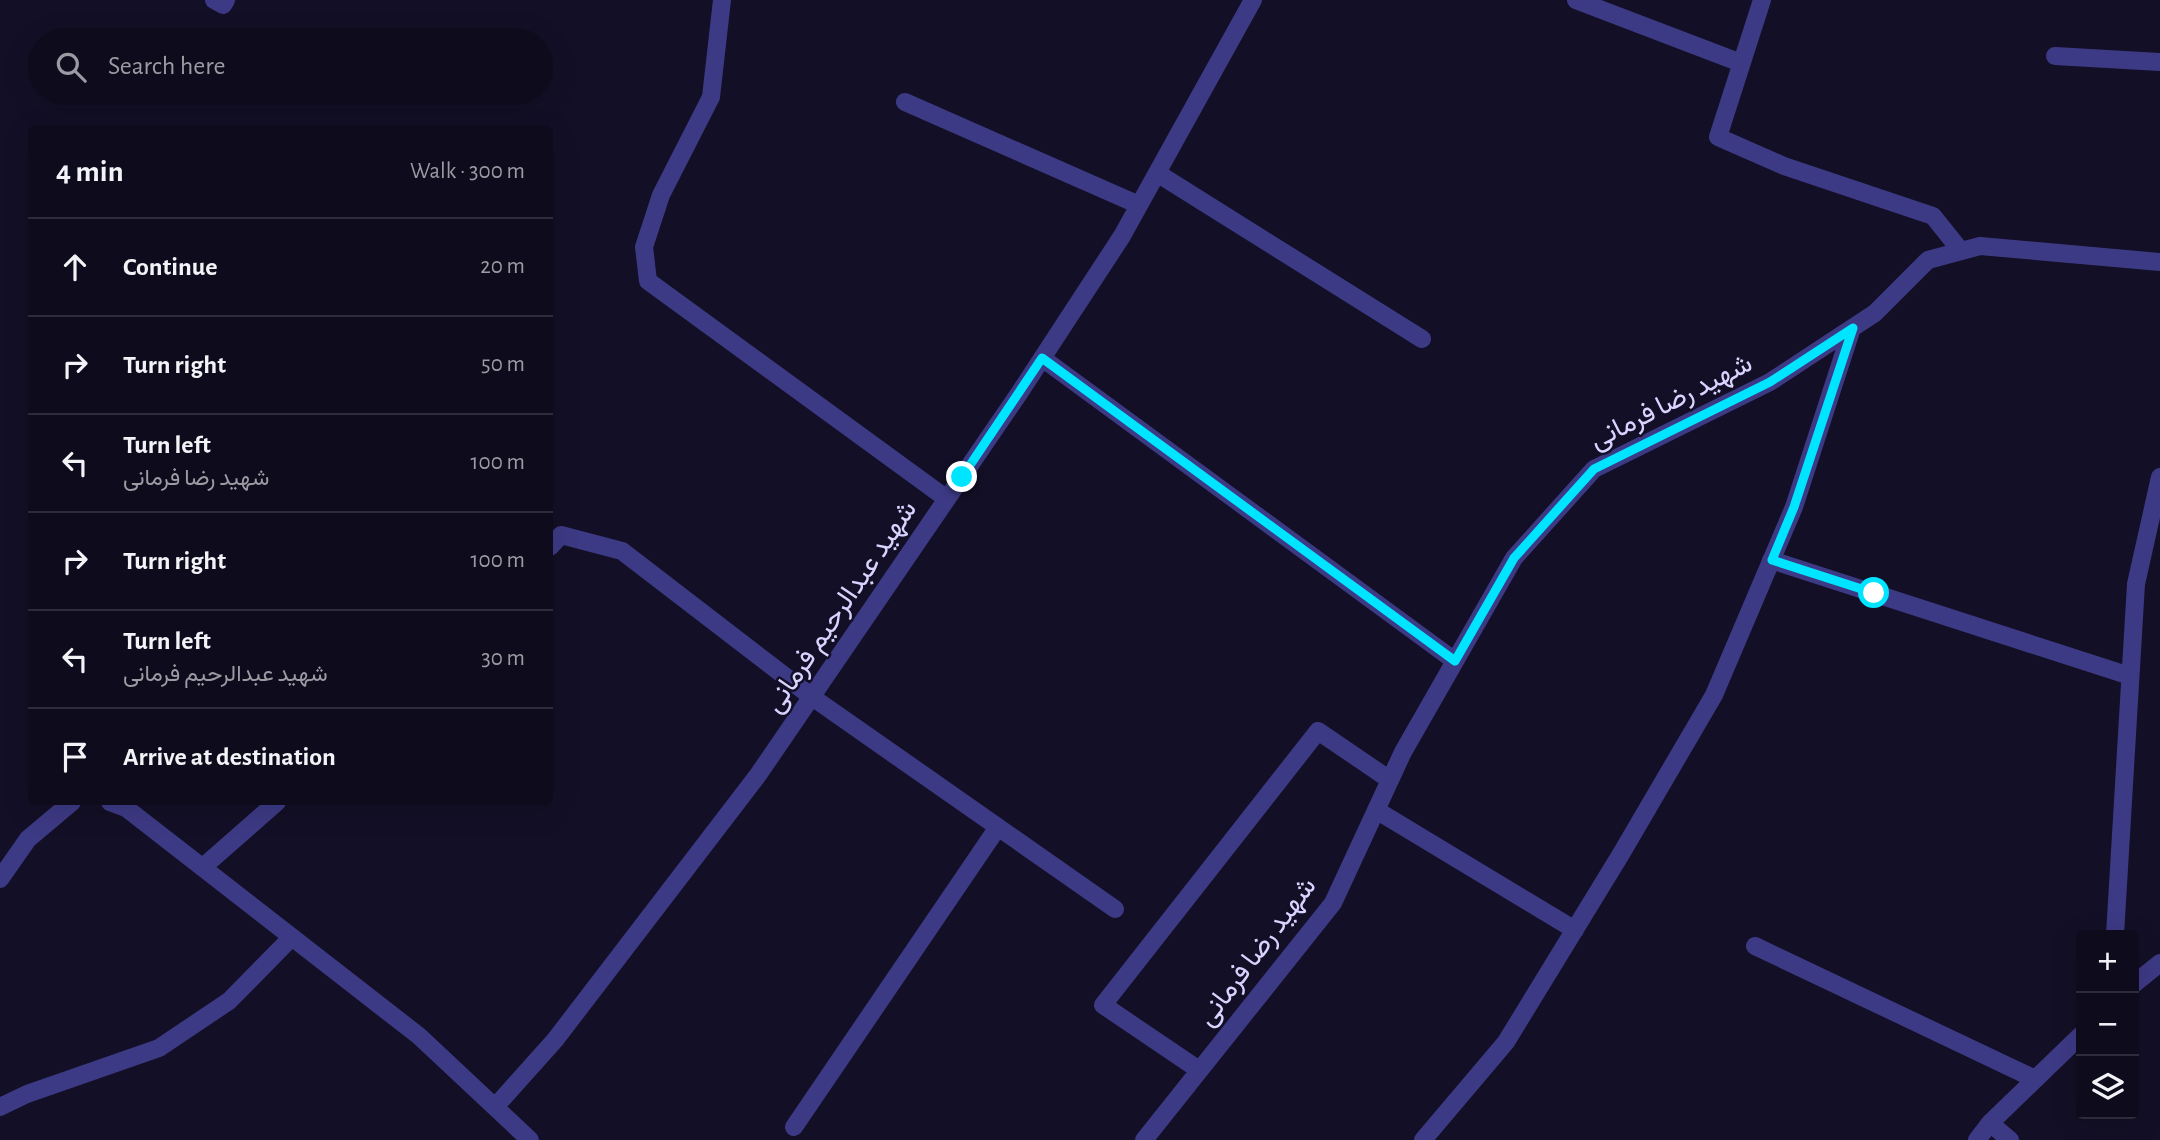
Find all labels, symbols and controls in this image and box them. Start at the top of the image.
search box [28,28,553,105]
icon: search [52,48,90,86]
text: Search here [108,53,226,79]
text: 4 min [56,157,124,187]
text: Walk · 300 m [410,160,525,183]
icon: ahead [56,248,94,286]
text: Continue [123,254,218,280]
text: 20 m [480,255,525,278]
icon: right [56,346,94,384]
street label: شهید رضا فرمانی [1585,349,1758,457]
text: Turn right [123,352,226,378]
text: 50 m [481,353,525,376]
text: Turn left [123,432,211,458]
icon: left [56,444,94,482]
text: 100 m [471,451,525,474]
route end [946,461,977,492]
text: شهید رضا فرمانی [123,467,269,490]
street label: شهید عبدالرحیم فرمانی [760,496,925,720]
icon: right [56,542,94,580]
text: Turn right [123,548,226,574]
text: 100 m [471,549,525,572]
route start [1858,577,1889,608]
text: Turn left [123,628,211,654]
icon: left [56,640,94,678]
text: 30 m [481,647,525,670]
text: شهید عبدالرحیم فرمانی [123,663,328,686]
icon: arrive [56,738,94,776]
text: Arrive at destination [123,744,336,770]
street label: شهید رضا فرمانی [1192,872,1323,1033]
map controls [2076,930,2139,1119]
button: + [2076,930,2139,993]
button: − [2076,993,2139,1056]
button: layers [2076,1056,2139,1119]

